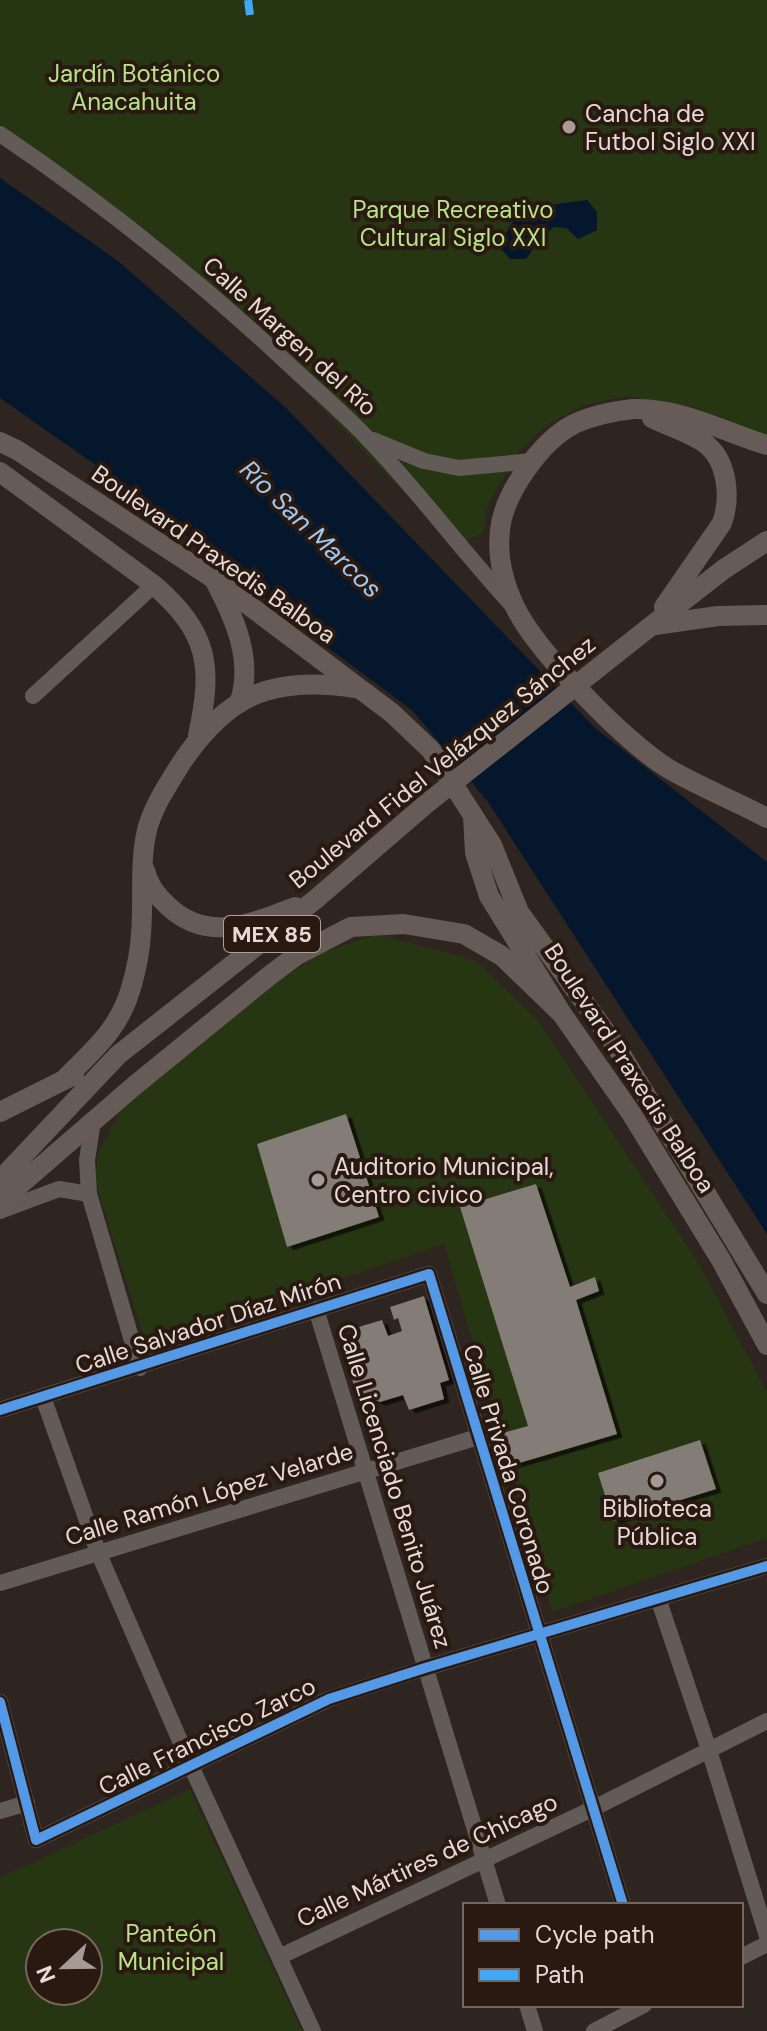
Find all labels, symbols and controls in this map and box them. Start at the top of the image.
park label: Jardín Botánico Anacahuita [48,58,220,117]
place label: Cancha de Futbol Siglo XXI [585,98,756,157]
marker: Cancha de Futbol Siglo XXI [560,118,578,136]
park label: Parque Recreativo Cultural Siglo XXI [353,194,553,253]
street label: Calle Margen del Río [196,250,384,422]
water label: Río San Marcos [233,453,389,605]
street label: Boulevard Praxedis Balboa [86,458,342,650]
street label: Boulevard Fidel Velázquez Sánchez [283,629,601,895]
road number: MEX 85 [224,916,320,952]
street label: Boulevard Praxedis Balboa [538,937,722,1199]
place label: Auditorio Municipal, Centro civico [334,1151,554,1210]
marker: Auditorio Municipal, Centro civico [309,1171,327,1189]
street label: Calle Salvador Díaz Mirón [71,1265,345,1381]
street label: Calle Licenciado Benito Juárez [331,1320,459,1652]
street label: Calle Privada Coronado [456,1340,562,1598]
street label: Calle Ramón López Velarde [61,1435,357,1553]
marker: Biblioteca Pública [648,1472,666,1490]
place label: Biblioteca Pública [602,1493,712,1552]
street label: Calle Francisco Zarco [93,1670,321,1802]
street label: Calle Mártires de Chicago [292,1786,562,1934]
legend [463,1903,743,2007]
park label: Panteón Municipal [118,1918,224,1977]
text: Cycle path [535,1919,654,1950]
north arrow [24,1927,104,2007]
text: Path [535,1959,584,1990]
text: N [29,1961,62,1987]

